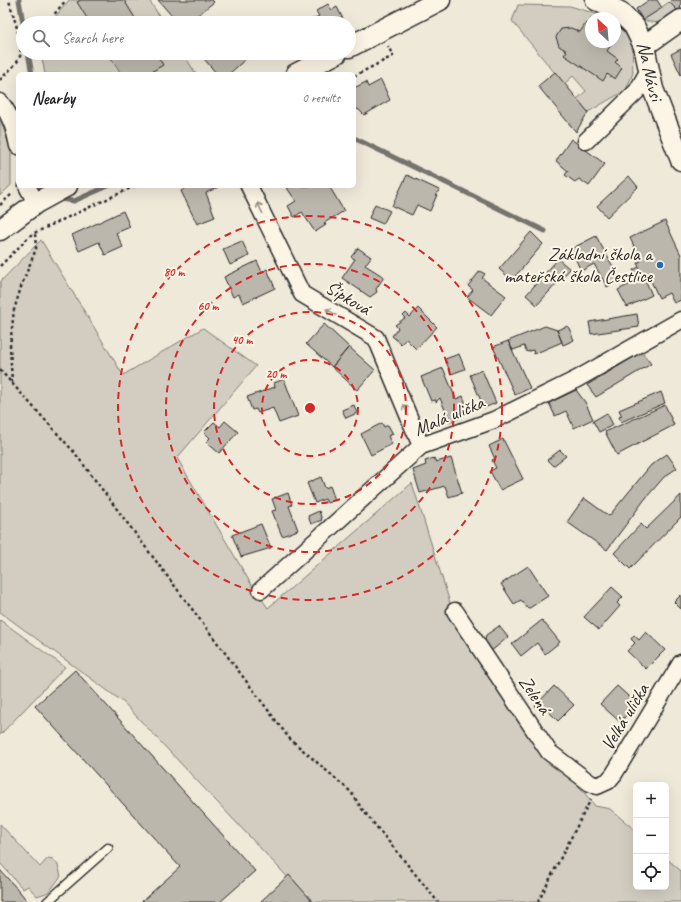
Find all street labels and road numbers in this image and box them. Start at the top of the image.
street label: Na Návsi [631,40,669,107]
street label: Šípková [321,275,376,322]
street label: Malá ulička [410,390,489,442]
street label: Zelená [513,671,558,720]
street label: Velká ulička [596,678,655,755]

